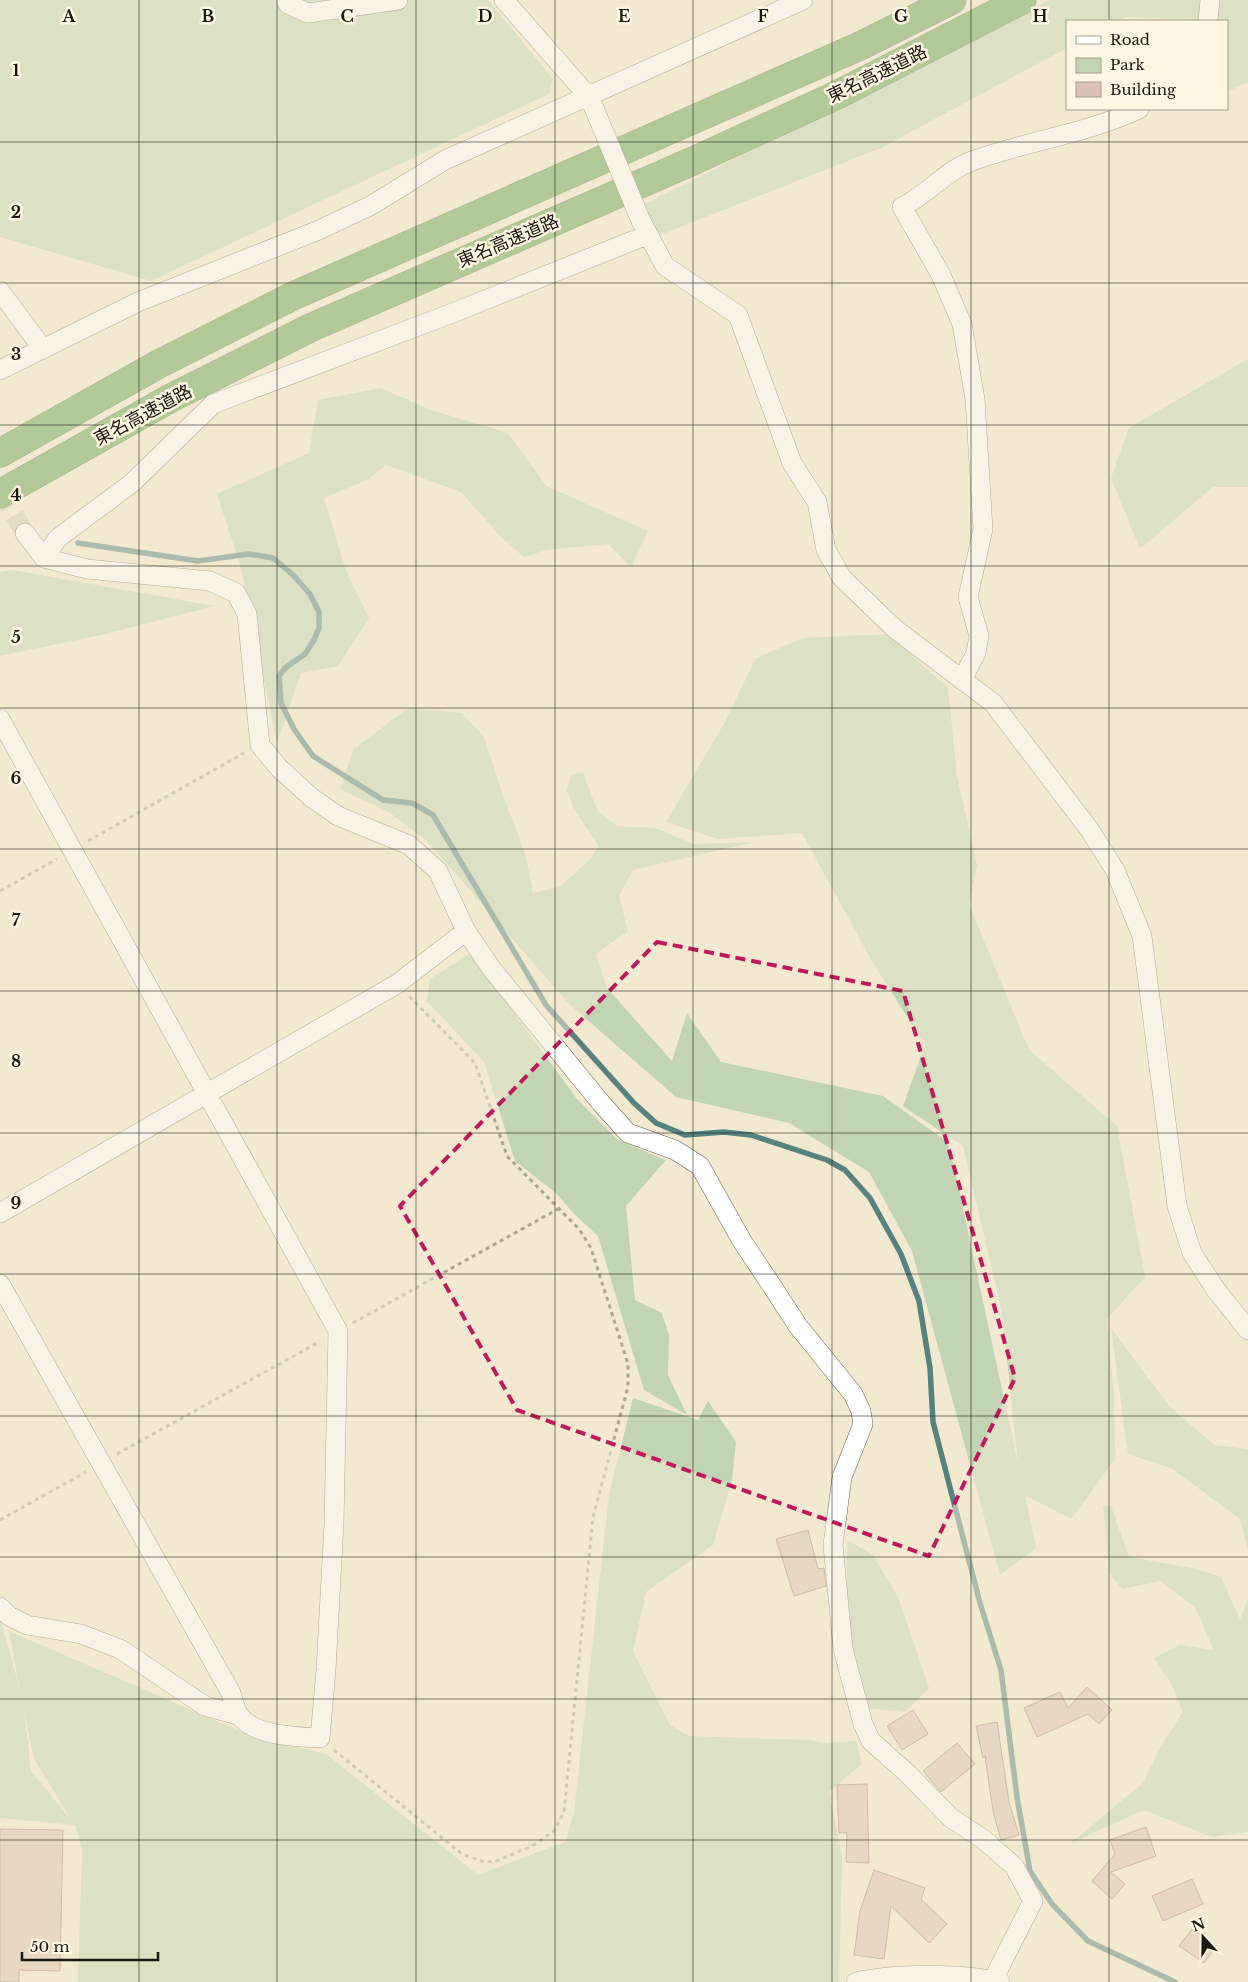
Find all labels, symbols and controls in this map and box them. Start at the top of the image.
text: A [62,6,77,26]
text: B [202,6,215,26]
text: C [340,6,354,26]
text: D [478,6,492,26]
text: E [618,6,630,26]
text: F [757,6,769,26]
text: G [894,6,908,26]
text: H [1032,6,1048,26]
legend [1066,20,1228,110]
text: Road [1110,30,1150,49]
street label: 東名高速道路 [824,40,930,108]
text: Park [1110,55,1146,74]
text: 1 [13,60,20,80]
text: Building [1110,80,1177,99]
text: 2 [11,202,21,222]
street label: 東名高速道路 [454,210,562,272]
text: 3 [11,344,21,364]
street label: 東名高速道路 [90,380,196,450]
text: 4 [11,485,21,505]
text: 5 [11,627,21,647]
text: 6 [11,768,22,788]
text: 7 [12,910,21,930]
text: 8 [11,1051,21,1071]
text: 9 [11,1193,22,1213]
north arrow [1178,1912,1228,1962]
text: N [1189,1914,1208,1936]
scale bar [22,1930,159,1962]
text: 50 m [30,1937,70,1956]

